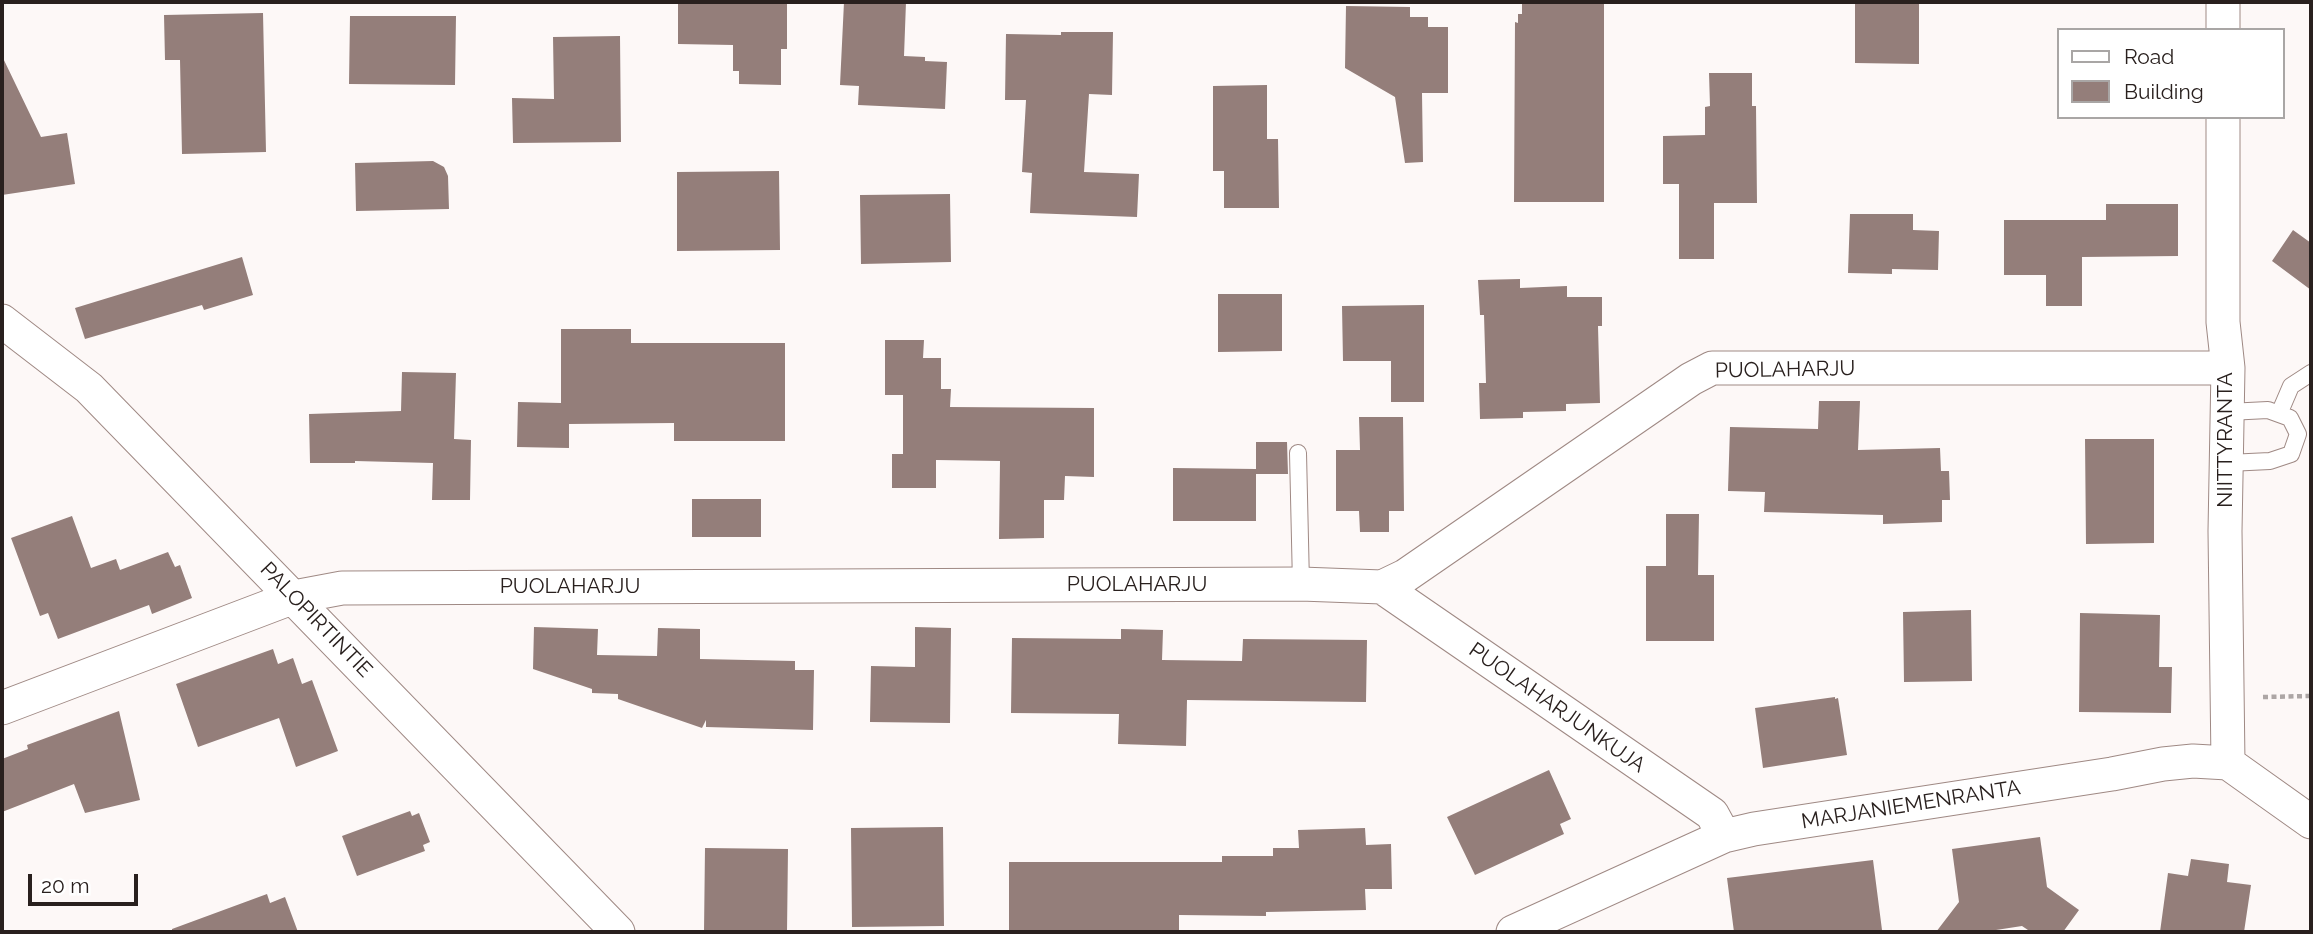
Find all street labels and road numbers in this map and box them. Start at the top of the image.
street label: PUOLAHARJU [1715,356,1855,384]
street label: NIITTYRANTA [2213,372,2239,508]
street label: PALOPIRTINTIE [255,557,377,683]
street label: PUOLAHARJU [1067,572,1207,598]
street label: PUOLAHARJU [500,574,640,600]
street label: PUOLAHARJUNKUJA [1464,638,1650,778]
street label: MARJANIEMENRANTA [1800,775,2022,835]

